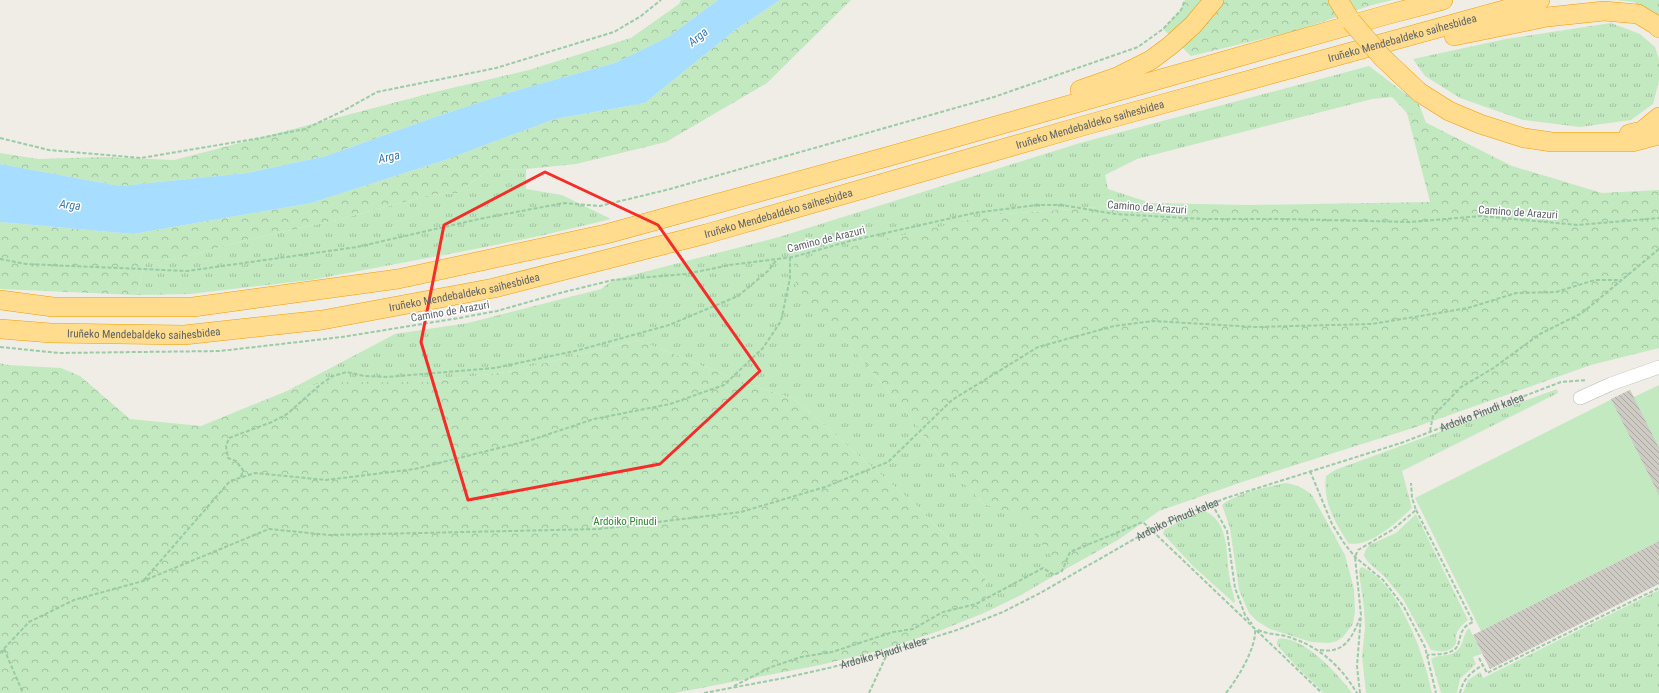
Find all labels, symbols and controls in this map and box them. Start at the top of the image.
street label: Iruñeko Mendebaldeko saihesbidea [1327,12,1478,65]
water label: Arga [684,25,711,50]
street label: Iruñeko Mendebaldeko saihesbidea [1014,98,1166,152]
water label: Arga [376,148,401,166]
street label: Iruñeko Mendebaldeko saihesbidea [703,186,854,241]
water label: Arga [58,197,81,213]
street label: Camino de Arazuri [1107,198,1187,217]
street label: Camino de Arazuri [1478,203,1558,222]
street label: Camino de Arazuri [786,224,866,255]
street label: Iruñeko Mendebaldeko saihesbidea [388,271,541,314]
street label: Camino de Arazuri [410,298,490,325]
street label: Iruñeko Mendebaldeko saihesbidea [67,325,221,342]
street label: Ardoiko Pinudi kalea [1438,391,1526,435]
street label: Ardoiko Pinudi kalea [1134,496,1221,544]
park label: Ardoiko Pinudi [593,515,657,528]
street label: Ardoiko Pinudi kalea [839,634,928,672]

